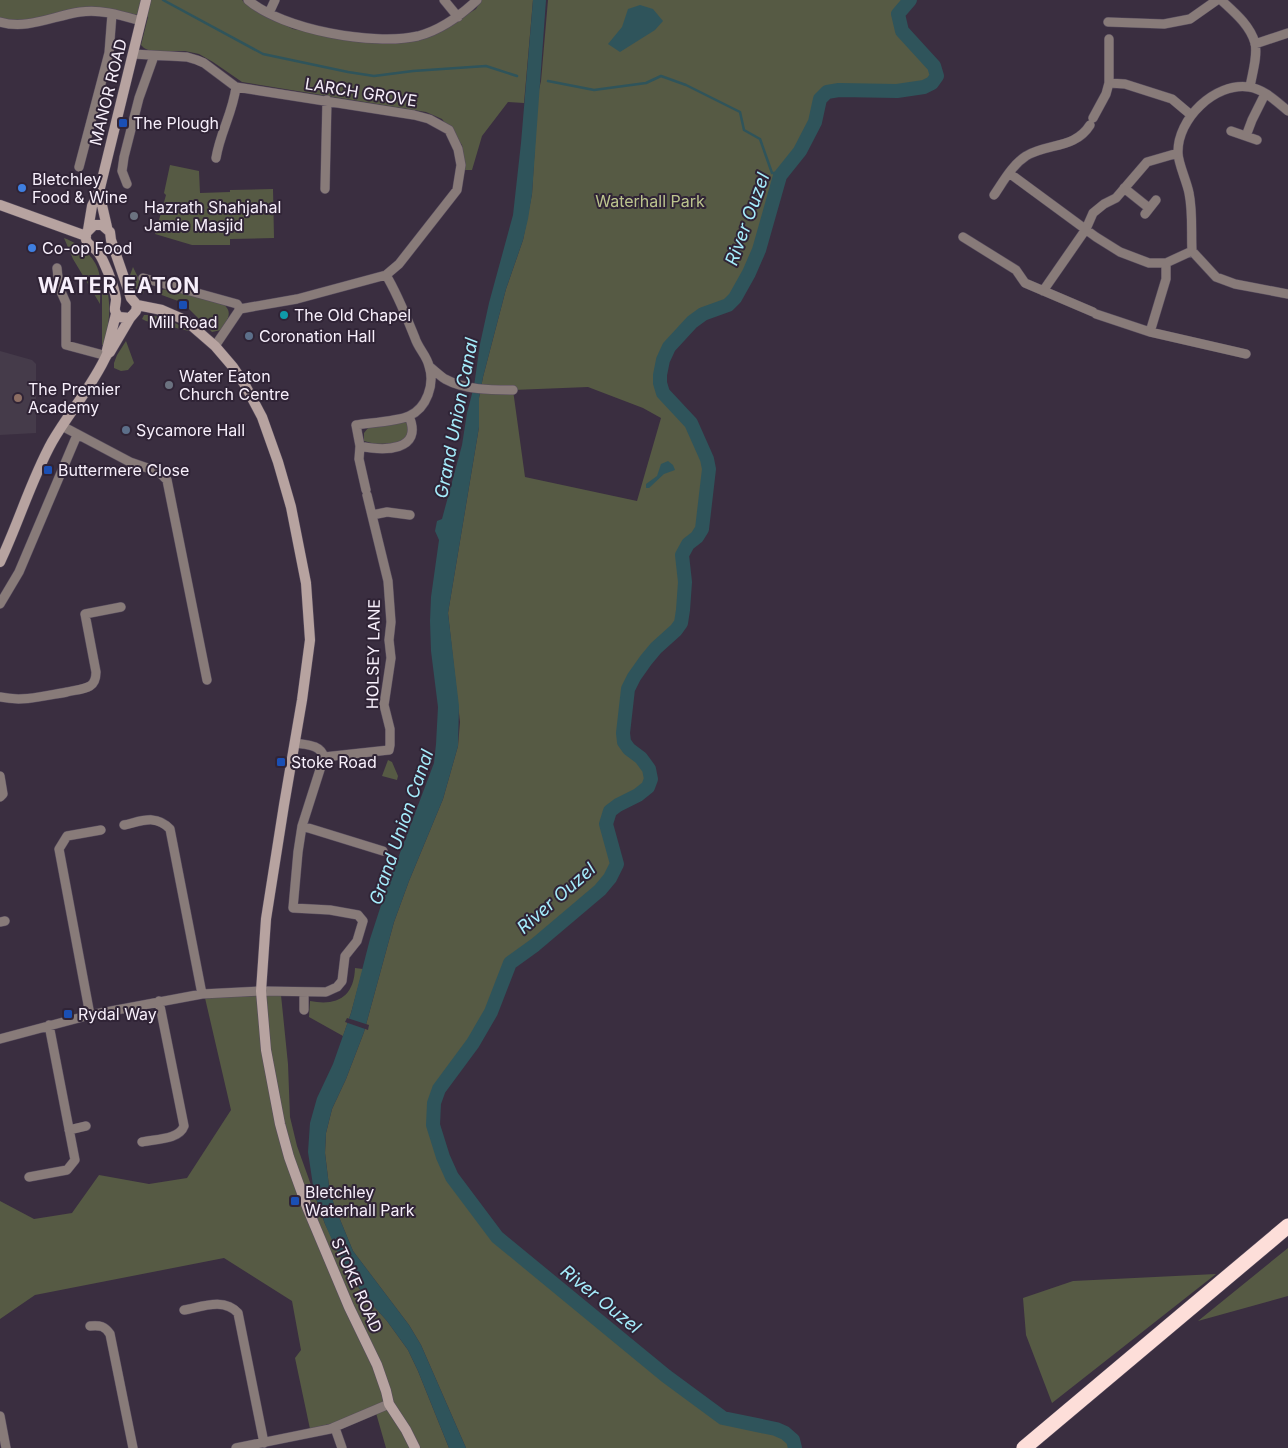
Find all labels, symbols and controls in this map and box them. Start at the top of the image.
street label: MANOR ROAD [85,37,131,147]
street label: LARCH GROVE [304,73,418,111]
place label: The Plough [133,113,219,133]
marker: The Plough [117,117,129,129]
place label: Bletchley Food & Wine [32,169,128,207]
water label: River Ouzel [721,169,774,268]
marker: Bletchley Food & Wine [16,182,28,194]
park label: Waterhall Park [595,191,705,211]
place label: Hazrath Shahjahal Jamie Masjid [144,197,281,235]
marker: Hazrath Shahjahal Jamie Masjid [128,210,140,222]
place label: Co-op Food [42,238,132,258]
marker: Co-op Food [26,242,38,254]
district label: WATER EATON [38,273,200,298]
marker: Mill Road [177,299,189,311]
place label: The Old Chapel [294,305,411,325]
marker: The Old Chapel [278,309,290,321]
place label: Mill Road [148,312,218,332]
place label: Coronation Hall [259,326,375,346]
marker: Coronation Hall [243,330,255,342]
water label: Grand Union Canal [430,335,482,500]
place label: Water Eaton Church Centre [179,366,289,404]
place label: The Premier Academy [28,379,120,417]
marker: Water Eaton Church Centre [163,379,175,391]
marker: The Premier Academy [12,392,24,404]
place label: Sycamore Hall [136,420,245,440]
marker: Sycamore Hall [120,424,132,436]
place label: Buttermere Close [58,460,189,480]
marker: Buttermere Close [42,464,54,476]
street label: HOLSEY LANE [362,599,384,709]
water label: Grand Union Canal [365,746,438,907]
place label: Stoke Road [291,752,377,772]
marker: Stoke Road [275,756,287,768]
water label: River Ouzel [513,858,600,938]
place label: Rydal Way [78,1004,157,1024]
marker: Rydal Way [62,1008,74,1020]
place label: Bletchley Waterhall Park [305,1182,415,1220]
marker: Bletchley Waterhall Park [289,1195,301,1207]
street label: STOKE ROAD [327,1234,387,1336]
water label: River Ouzel [557,1260,646,1338]

